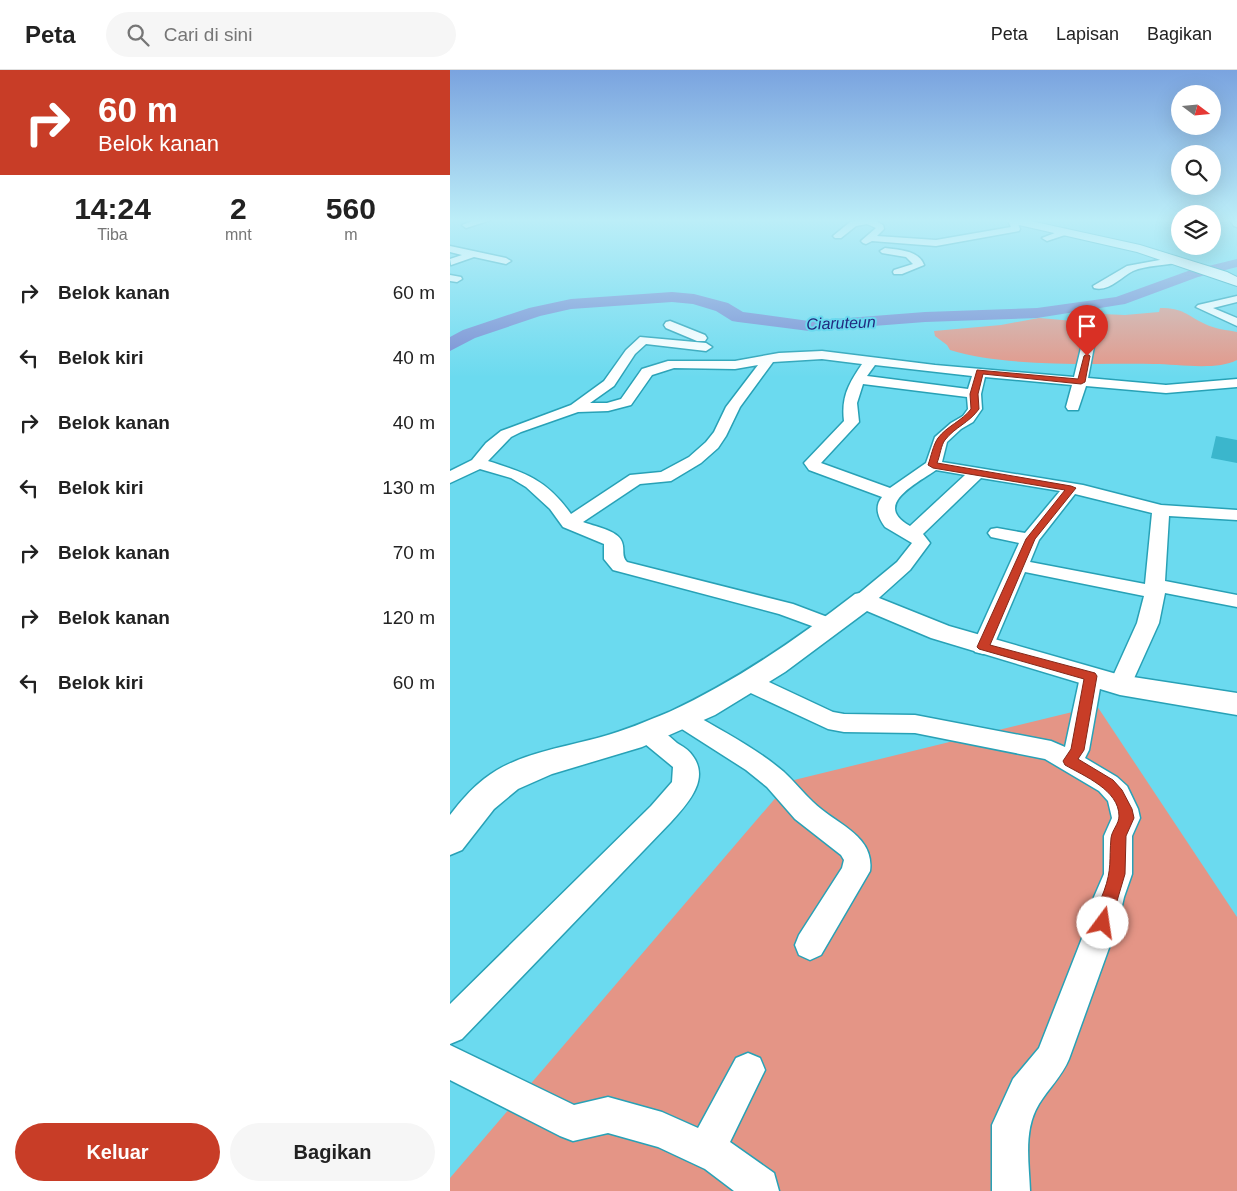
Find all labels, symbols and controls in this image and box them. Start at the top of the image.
search box [106,12,456,57]
text: Peta [25,21,76,48]
icon: search [124,21,152,49]
text: Cari di sini [164,24,252,45]
text: Peta [991,24,1028,44]
text: Lapisan [1056,24,1119,44]
text: Bagikan [1147,24,1212,44]
north arrow [1171,85,1221,135]
map controls [1171,85,1221,255]
icon: right [15,90,80,155]
text: 60 m [98,90,178,129]
text: Belok kanan [98,131,219,156]
button: search [1171,145,1221,195]
text: 14:24 [74,192,151,225]
text: 2 [230,192,247,225]
text: 560 [326,192,376,225]
button: layers [1171,205,1221,255]
text: Tiba [97,226,128,243]
text: mnt [225,226,252,243]
text: m [344,226,357,243]
icon: right [15,279,43,307]
text: Belok kanan [58,282,170,303]
text: 60 m [393,282,435,303]
pin [1066,305,1108,356]
icon: arrive [1073,312,1101,340]
water label: Ciaruteun [806,313,876,333]
icon: left [15,344,43,372]
text: Belok kiri [58,347,144,368]
text: 40 m [393,347,435,368]
icon: right [15,409,43,437]
text: Belok kanan [58,412,170,433]
text: 40 m [393,412,435,433]
icon: left [15,474,43,502]
text: Belok kiri [58,477,144,498]
text: 130 m [382,477,435,498]
icon: right [15,539,43,567]
text: Belok kanan [58,542,170,563]
text: 70 m [393,542,435,563]
icon: right [15,604,43,632]
text: Belok kanan [58,607,170,628]
text: 120 m [382,607,435,628]
icon: left [15,669,43,697]
text: Belok kiri [58,672,144,693]
text: 60 m [393,672,435,693]
position arrow [1076,896,1128,948]
button: Keluar [15,1123,220,1181]
button: Bagikan [230,1123,435,1181]

